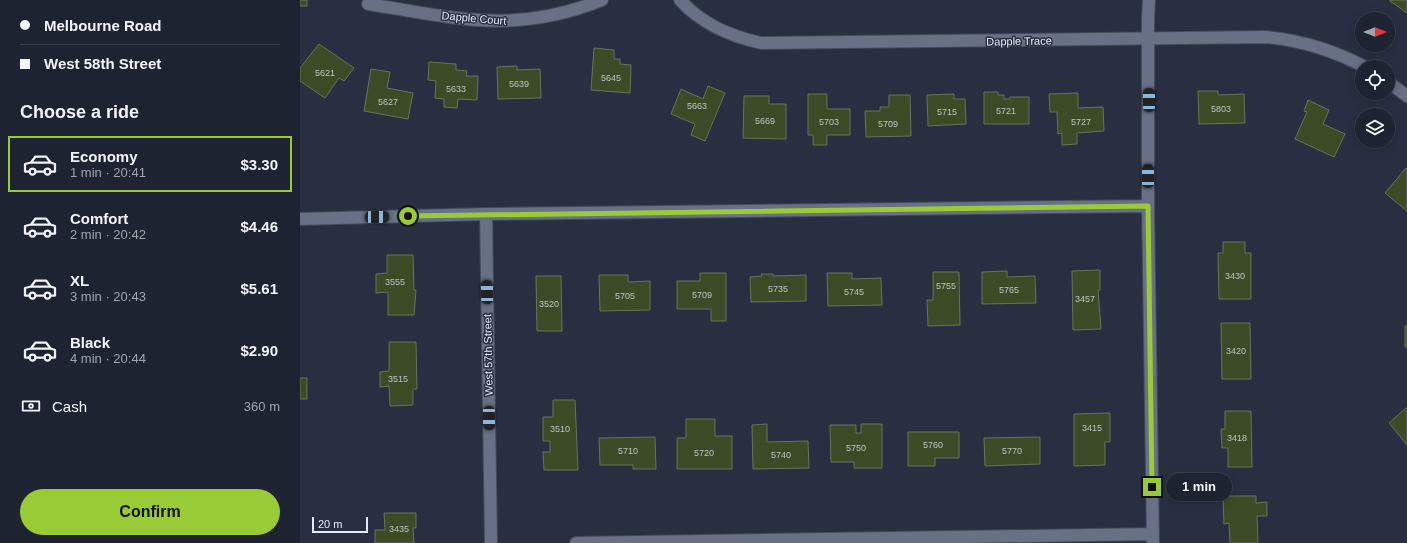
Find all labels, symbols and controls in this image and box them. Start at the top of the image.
street label: Dapple Court [441,9,507,27]
north arrow [1355,12,1395,52]
map controls [1355,12,1395,148]
text: Melbourne Road [44,17,162,34]
street label: Dapple Trace [986,34,1052,48]
text: West 58th Street [44,55,161,72]
button: locate [1355,60,1395,100]
house number: 5621 [315,68,335,78]
house number: 5645 [601,73,621,83]
house number: 5639 [509,79,529,89]
house number: 5633 [446,84,466,94]
car [1143,88,1155,112]
house number: 5627 [378,97,398,107]
house number: 5663 [687,101,707,111]
text: Choose a ride [20,102,139,122]
house number: 5803 [1211,104,1231,114]
house number: 5721 [996,106,1016,116]
house number: 5715 [937,107,957,117]
button: layers [1355,108,1395,148]
house number: 5669 [755,116,775,126]
house number: 5703 [819,117,839,127]
house number: 5727 [1071,117,1091,127]
house number: 5709 [878,119,898,129]
icon: car [22,146,58,182]
text: Economy [70,148,138,165]
text: $3.30 [240,156,278,173]
car [1142,164,1154,188]
text: 1 min · 20:41 [70,165,146,180]
route start [399,207,417,225]
icon: car [22,208,58,244]
text: Comfort [70,210,128,227]
car [365,211,389,223]
text: $4.46 [240,218,278,235]
text: 2 min · 20:42 [70,227,146,242]
icon: car [22,270,58,306]
house number: 3430 [1225,271,1245,281]
text: XL [70,272,89,289]
house number: 3555 [385,277,405,287]
text: $5.61 [240,280,278,297]
car [481,280,493,304]
house number: 5755 [936,281,956,291]
house number: 5735 [768,284,788,294]
house number: 5765 [999,285,1019,295]
house number: 5745 [844,287,864,297]
text: 3 min · 20:43 [70,289,146,304]
house number: 5709 [692,290,712,300]
house number: 5705 [615,291,635,301]
house number: 3457 [1075,294,1095,304]
house number: 3520 [539,299,559,309]
street label: West 57th Street [481,314,495,396]
icon: car [22,332,58,368]
text: Black [70,334,110,351]
text: $2.90 [240,342,278,359]
house number: 3420 [1226,346,1246,356]
text: 4 min · 20:44 [70,351,146,366]
house number: 3515 [388,374,408,384]
icon: cash [20,395,42,417]
text: Cash [52,398,87,415]
text: 360 m [244,399,280,414]
car [483,406,495,430]
house number: 3415 [1082,423,1102,433]
house number: 3510 [550,424,570,434]
house number: 3418 [1227,433,1247,443]
house number: 5760 [923,440,943,450]
house number: 5750 [846,443,866,453]
house number: 5710 [618,446,638,456]
house number: 5770 [1002,446,1022,456]
house number: 5720 [694,448,714,458]
house number: 5740 [771,450,791,460]
callout: 1 min [1166,473,1232,501]
route end [1143,478,1161,496]
text: 1 min [1182,479,1216,494]
button: Confirm [20,489,280,535]
scale bar [312,515,368,534]
text: 20 m [318,518,342,530]
house number: 3435 [389,524,409,534]

